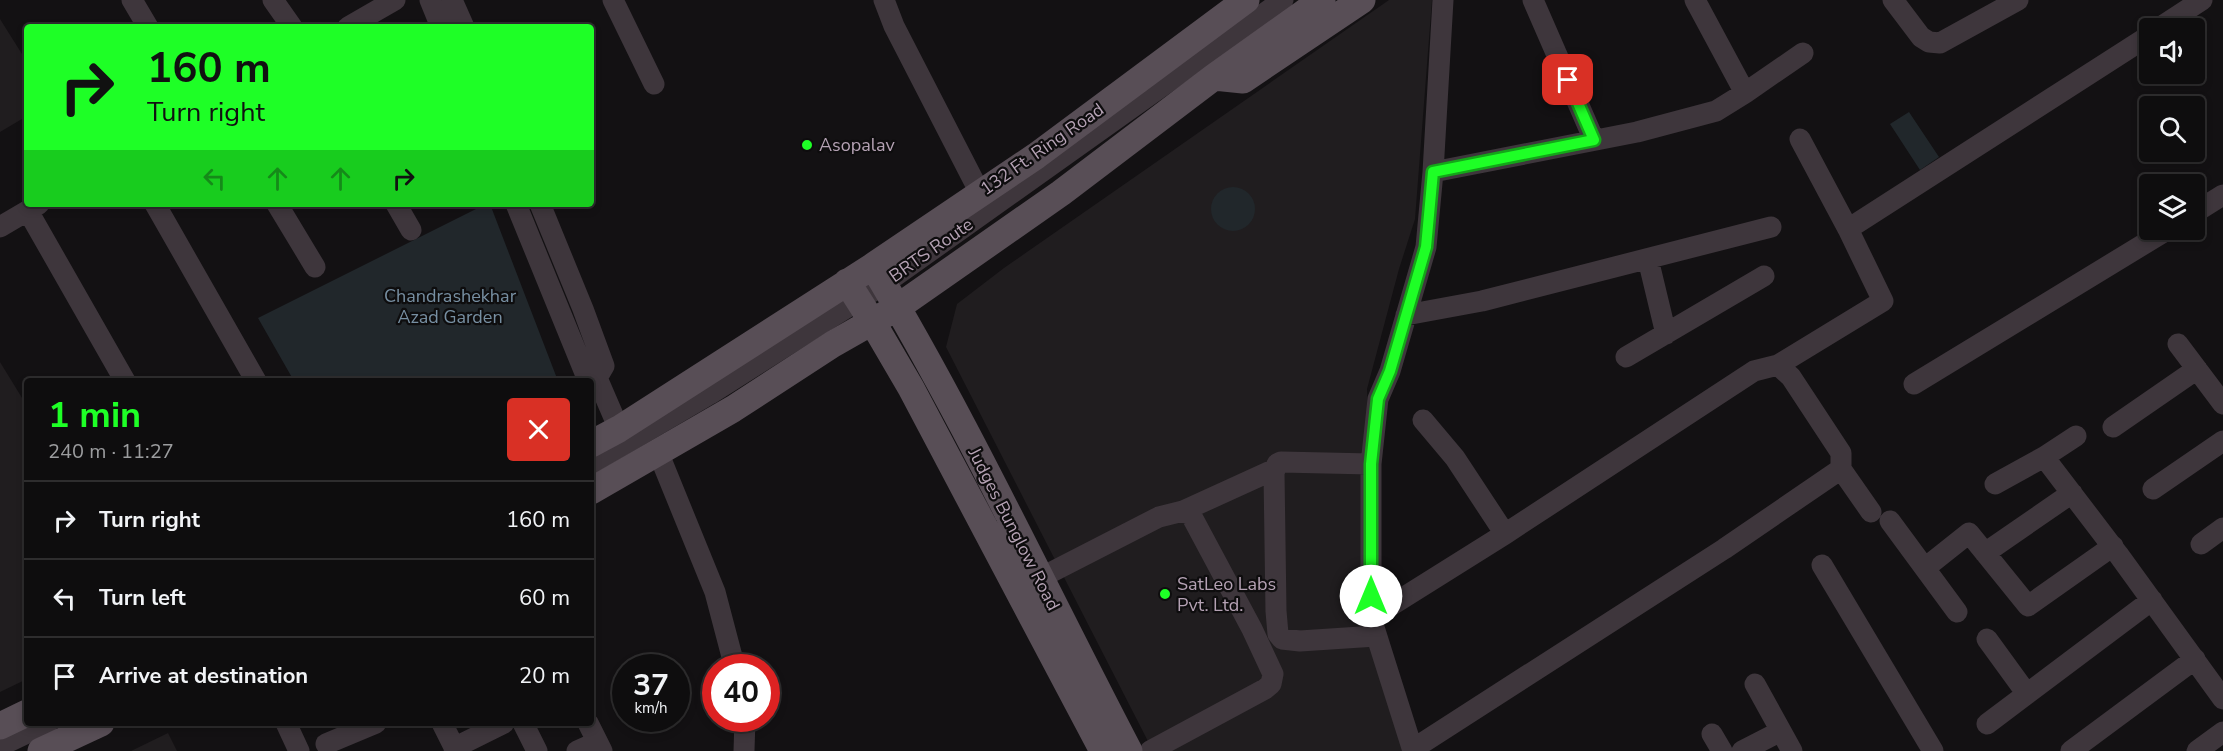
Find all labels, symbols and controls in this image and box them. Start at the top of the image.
map controls [2139,18,2205,240]
button: sound [2139,18,2205,84]
text: 160 m [147,40,271,97]
icon: right [48,48,126,126]
pin [1542,54,1593,105]
icon: arrive [1551,63,1584,96]
text: Turn right [147,94,265,131]
button: search [2139,96,2205,162]
street label: 132 Ft. Ring Road [975,97,1109,201]
place label: Asopalav [819,133,895,157]
marker: Asopalav [800,138,814,152]
icon: left [198,162,231,195]
icon: ahead [261,162,294,195]
icon: ahead [324,162,357,195]
icon: right [387,162,420,195]
button: layers [2139,174,2205,240]
street label: BRTS Route [884,212,978,288]
park label: Chandrashekhar Azad Garden [384,284,517,329]
text: 1 min [48,391,141,440]
button: close [507,398,570,461]
text: 240 m · 11:27 [48,438,174,465]
street label: Judges Bunglow Road [962,443,1065,614]
icon: right [48,504,81,537]
text: Turn right [99,505,200,535]
text: 160 m [506,505,570,535]
position arrow [1339,564,1403,628]
place label: SatLeo Labs Pvt. Ltd. [1177,572,1276,617]
icon: left [48,582,81,615]
text: Turn left [99,583,186,613]
text: 60 m [519,583,570,613]
marker: SatLeo Labs Pvt. Ltd. [1158,587,1172,601]
speed limit sign: 40 [702,654,780,732]
icon: arrive [48,660,81,693]
text: Arrive at destination [99,661,308,691]
text: 20 m [519,661,570,691]
text: 37 [633,665,669,706]
text: km/h [634,698,668,718]

